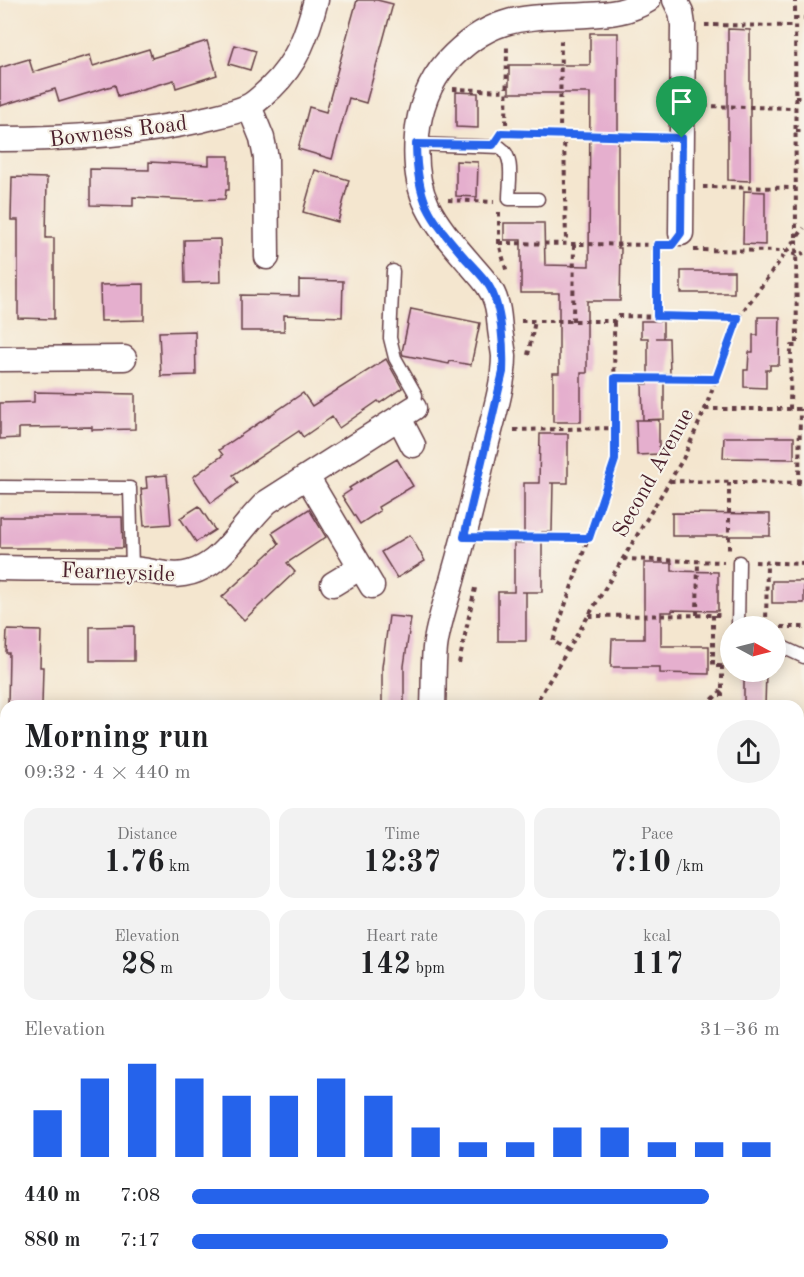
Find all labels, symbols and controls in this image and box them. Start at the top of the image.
pin [656,76,707,138]
icon: arrive [665,85,698,118]
street label: Bowness Road [48,113,189,151]
street label: Second Avenue [609,405,698,541]
street label: Fearneyside [61,560,175,586]
north arrow [720,616,786,682]
map controls [720,616,786,682]
button: share [717,720,780,783]
text: Morning run [24,722,209,755]
text: 09:32 · 4 × 440 m [24,763,191,783]
text: Distance [117,827,177,843]
text: Time [384,827,420,843]
text: Pace [641,827,673,843]
text: 1.76 [104,848,165,878]
text: 12:37 [363,848,441,878]
text: 7:10 [610,848,671,878]
text: km [165,859,190,875]
text: /km [671,859,704,875]
text: Elevation [114,929,180,945]
text: Heart rate [366,929,438,945]
text: kcal [643,929,671,945]
text: 28 [121,950,156,980]
text: 142 [359,950,411,980]
text: 117 [631,950,683,980]
text: m [156,961,173,977]
text: bpm [411,961,445,977]
text: Elevation [24,1020,105,1040]
text: 31–36 m [700,1020,780,1040]
text: 440 m [24,1186,80,1206]
text: 7:08 [120,1186,160,1206]
text: 880 m [24,1231,80,1251]
text: 7:17 [120,1231,160,1251]

